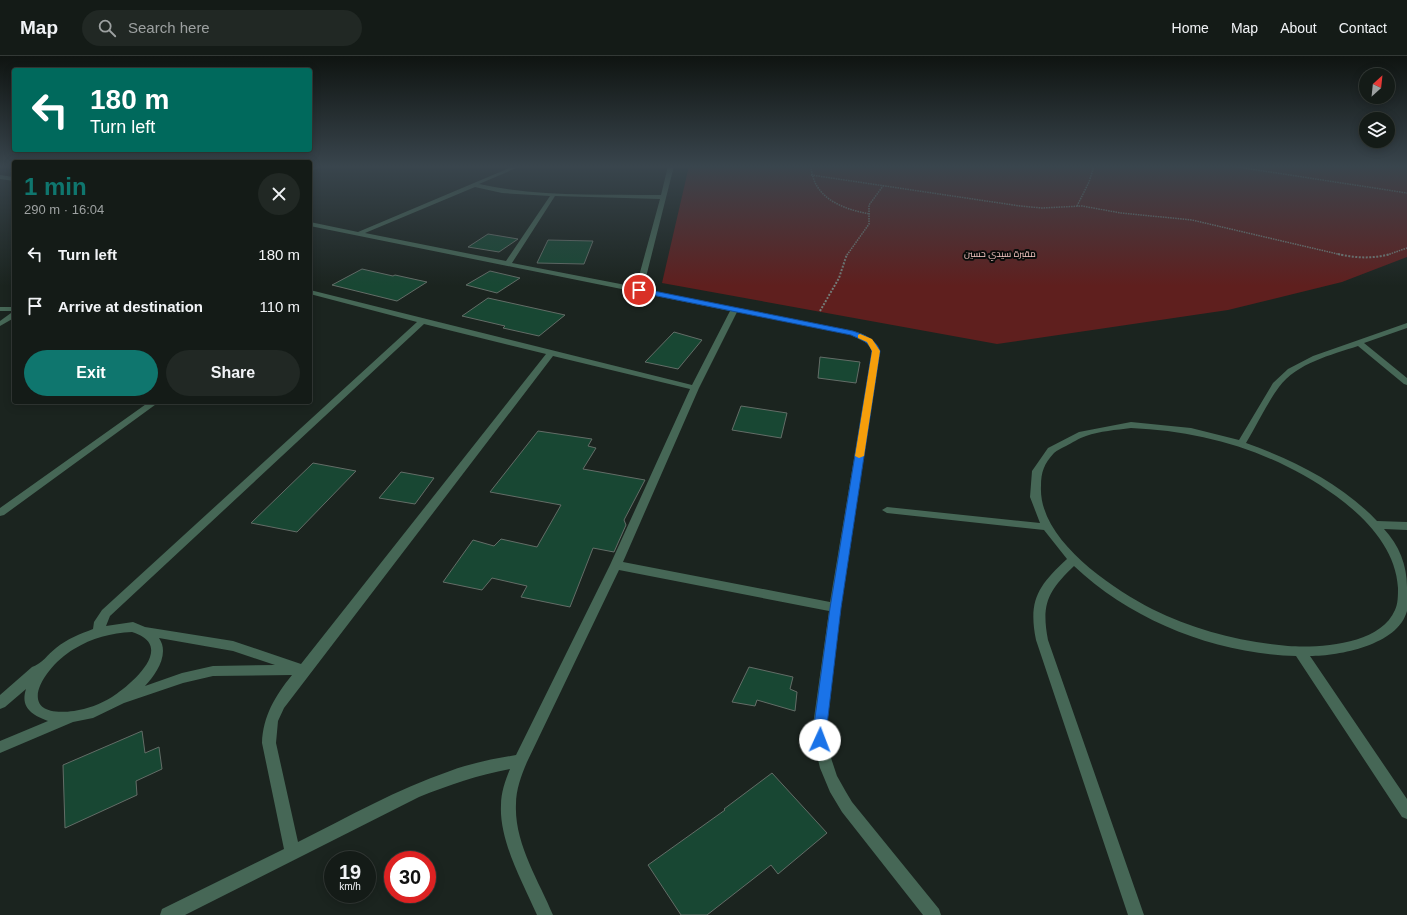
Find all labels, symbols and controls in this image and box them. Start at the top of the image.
search box [82,10,362,46]
text: Map [20,17,58,38]
icon: search [96,17,118,39]
text: Search here [128,19,210,36]
text: Home [1172,20,1209,36]
text: Map [1231,20,1258,36]
text: About [1280,20,1317,36]
text: Contact [1339,20,1387,36]
north arrow [1359,68,1395,104]
map controls [1359,68,1395,148]
icon: left [24,84,76,136]
text: 180 m [90,84,169,115]
button: layers [1359,112,1395,148]
text: Turn left [90,117,155,137]
text: 1 min [24,173,87,200]
button: close [258,173,300,215]
text: 290 m · 16:04 [24,202,104,217]
icon: left [24,243,46,265]
text: Turn left [58,246,117,263]
text: 180 m [258,246,300,263]
park label: مقبرة سيدي حسين [964,249,1036,261]
pin [622,273,656,307]
icon: arrive [628,279,650,301]
icon: arrive [24,295,46,317]
text: Arrive at destination [58,298,203,315]
text: 110 m [259,298,300,315]
button: Exit [24,350,158,396]
button: Share [166,350,300,396]
position arrow [799,719,841,761]
speed limit sign: 30 [384,851,436,903]
text: 19 [339,861,361,883]
text: km/h [339,881,361,892]

